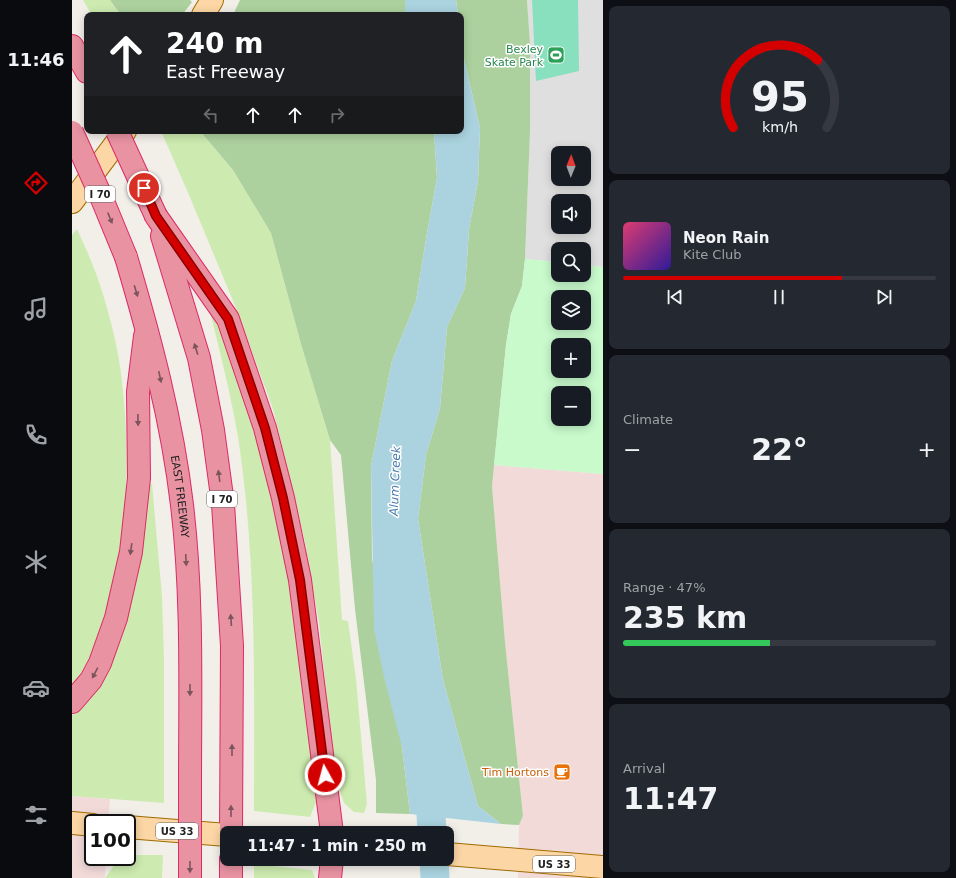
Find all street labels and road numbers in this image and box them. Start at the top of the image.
road number: I 70 [85,186,115,202]
street label: EAST FREEWAY [168,454,192,539]
road number: I 70 [207,491,237,507]
road number: US 33 [156,823,198,839]
road number: US 33 [533,856,575,872]

